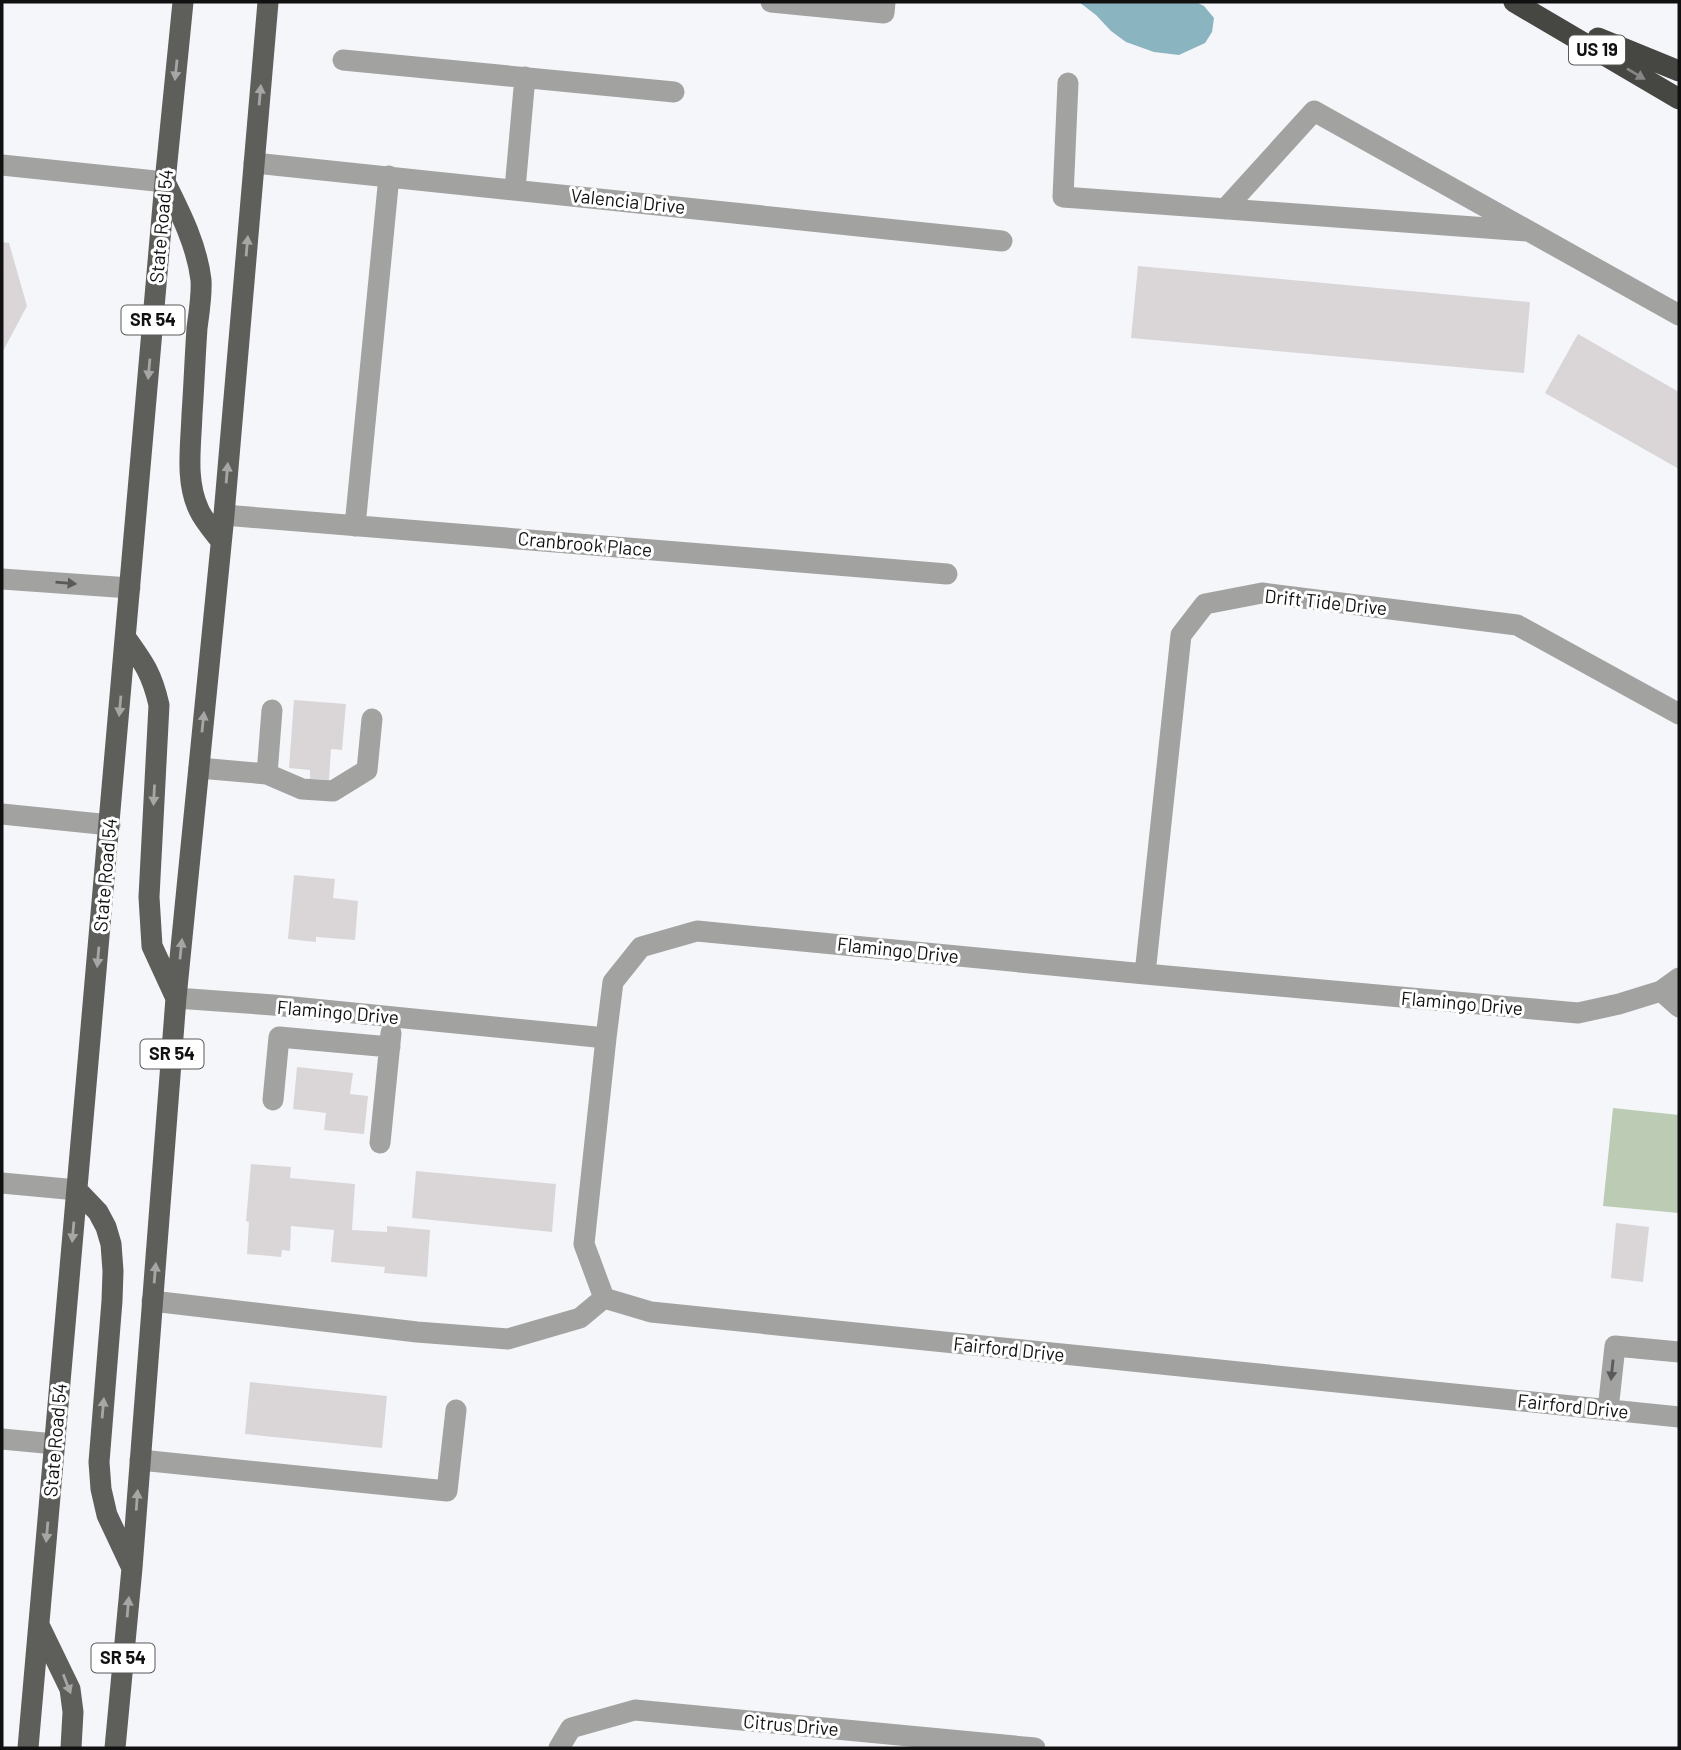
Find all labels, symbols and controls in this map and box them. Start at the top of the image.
road number: US 19 [1569,36,1625,64]
one-way arrow [171,59,182,81]
one-way arrow [1627,67,1646,80]
one-way arrow [255,84,266,106]
street label: State Road 54 [144,168,177,284]
street label: Valencia Drive [570,183,687,218]
one-way arrow [242,235,253,257]
road number: SR 54 [122,306,184,334]
one-way arrow [143,359,154,381]
one-way arrow [222,462,233,484]
street label: Cranbrook Place [517,526,653,561]
one-way arrow [55,578,77,589]
street label: Drift Tide Drive [1264,584,1388,619]
one-way arrow [114,695,125,717]
one-way arrow [198,711,209,733]
one-way arrow [148,785,159,807]
street label: State Road 54 [88,817,121,933]
street label: Flamingo Drive [836,932,960,967]
one-way arrow [176,937,187,959]
one-way arrow [92,946,103,968]
street label: Flamingo Drive [1400,986,1524,1019]
street label: Flamingo Drive [276,995,400,1028]
road number: SR 54 [140,1040,204,1069]
one-way arrow [67,1221,78,1243]
one-way arrow [150,1262,161,1284]
street label: Fairford Drive [952,1331,1066,1366]
one-way arrow [1607,1359,1618,1381]
street label: State Road 54 [38,1382,71,1498]
street label: Fairford Drive [1516,1388,1630,1423]
one-way arrow [98,1397,109,1419]
one-way arrow [132,1489,143,1511]
one-way arrow [41,1521,52,1543]
one-way arrow [123,1596,134,1618]
road number: SR 54 [92,1644,154,1672]
one-way arrow [61,1674,72,1695]
street label: Citrus Drive [742,1709,840,1740]

